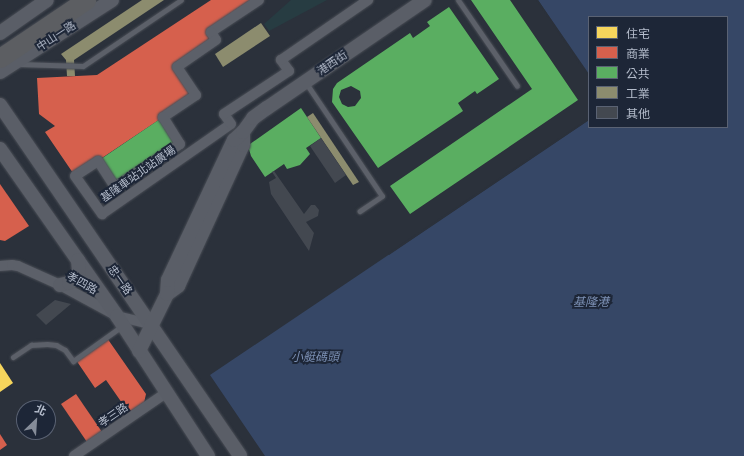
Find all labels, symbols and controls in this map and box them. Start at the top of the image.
legend [588,16,728,128]
street label: 中山一路 [34,18,78,54]
text: 住宅 [626,27,650,41]
text: 商業 [626,47,650,61]
street label: 港西街 [315,48,349,78]
text: 公共 [626,67,650,81]
text: 工業 [626,87,650,101]
text: 其他 [626,107,650,121]
street label: 基隆車站北站廣場 [98,143,178,205]
street label: 忠一路 [105,263,135,297]
street label: 孝四路 [64,269,100,297]
water label: 基隆港 [573,296,609,310]
water label: 小艇碼頭 [291,351,339,365]
north arrow [16,400,56,440]
street label: 孝三路 [96,400,130,430]
text: 北 [33,402,48,418]

